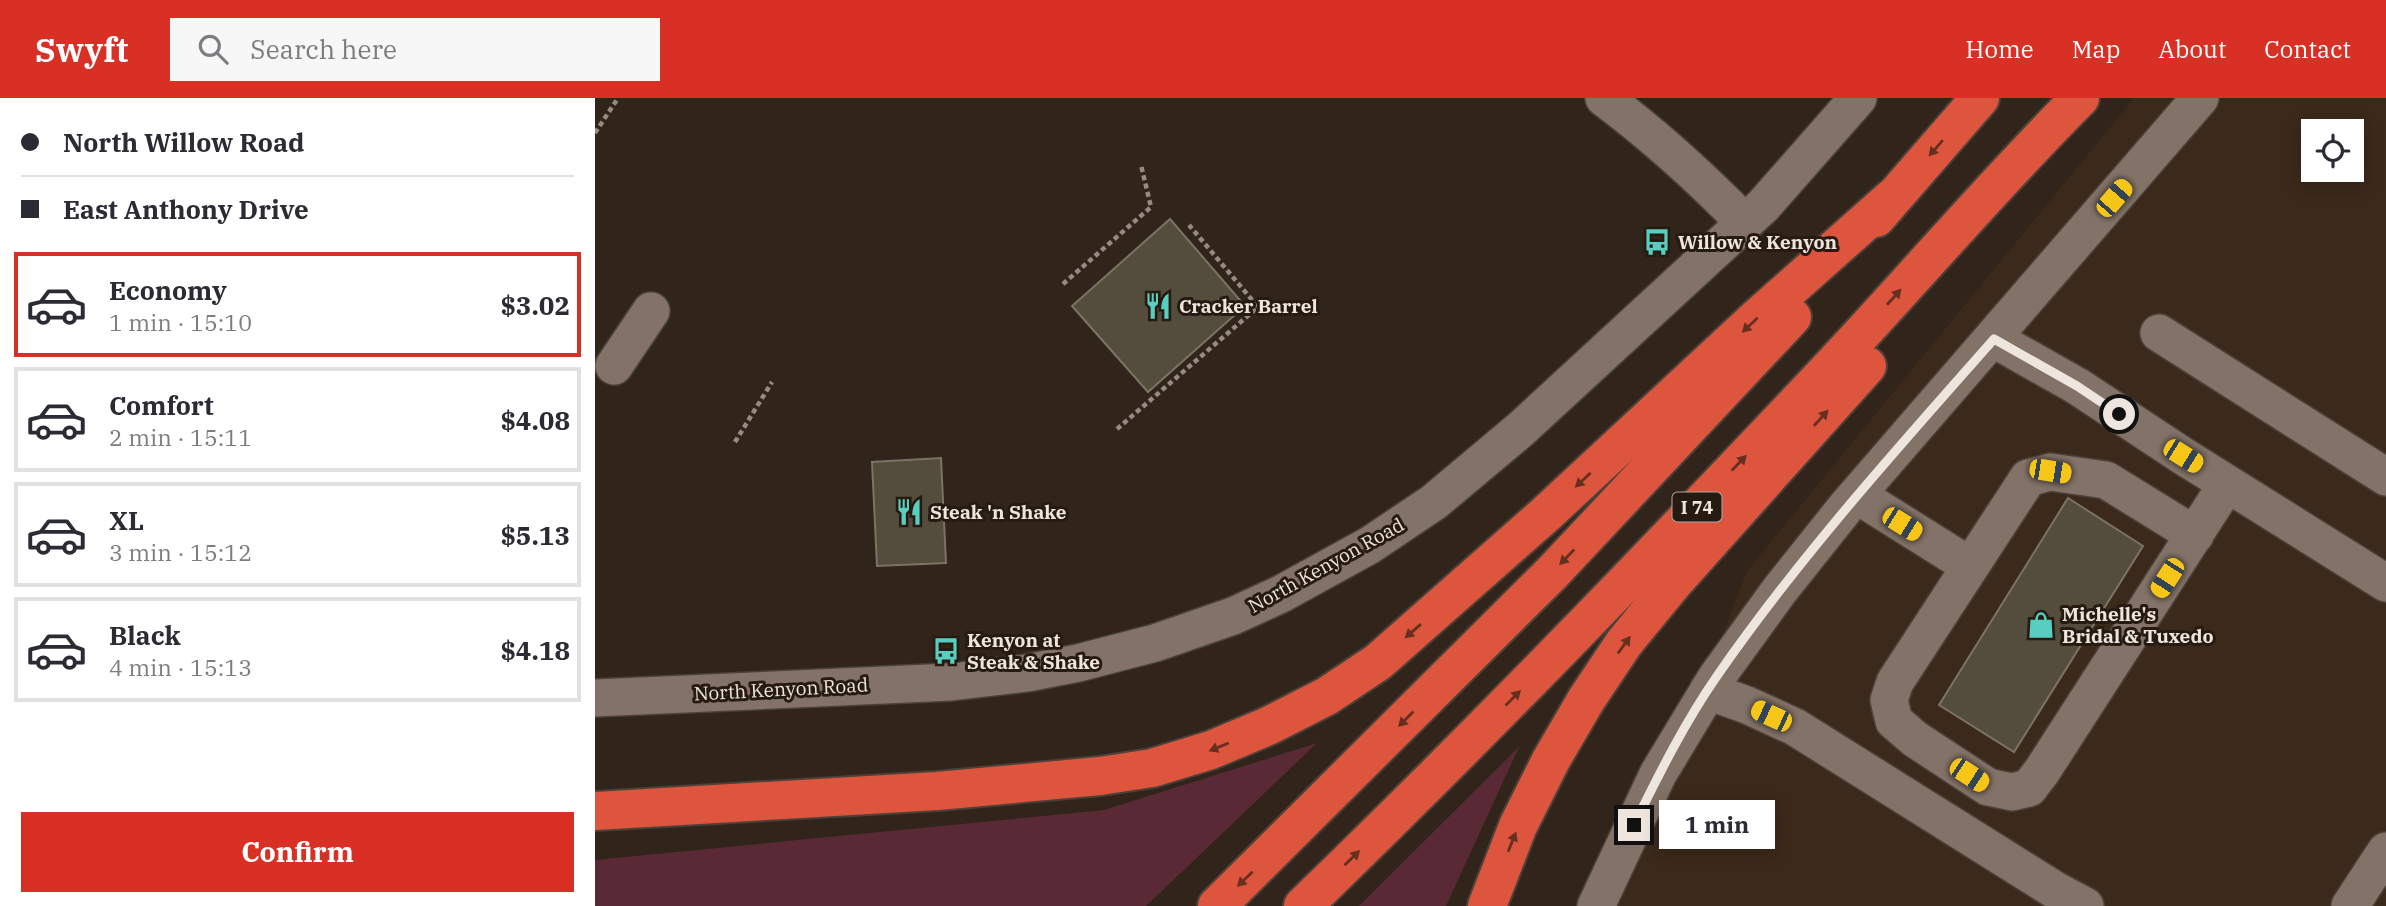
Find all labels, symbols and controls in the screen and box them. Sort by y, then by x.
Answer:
search box [170,18,660,81]
text: Swyft [35,28,128,71]
icon: search [194,30,232,68]
text: Search here [250,32,397,66]
text: Home [1966,33,2034,65]
text: Map [2072,33,2120,65]
text: About [2158,33,2226,65]
text: Contact [2264,33,2351,65]
map controls [2301,119,2364,182]
button: locate [2301,119,2364,182]
text: North Willow Road [63,125,304,159]
one-way arrow [1928,139,1944,157]
car [2093,175,2136,221]
text: East Anthony Drive [63,192,309,226]
bus stop icon: Willow & Kenyon [1642,227,1672,257]
place label: Willow & Kenyon [1678,230,1838,254]
icon: car [25,273,88,336]
text: Economy [109,273,227,307]
text: $3.02 [500,288,570,322]
one-way arrow [1886,289,1902,306]
restaurant icon: Cracker Barrel [1143,291,1173,321]
place label: Cracker Barrel [1179,294,1318,318]
text: 1 min · 15:10 [109,307,252,337]
one-way arrow [1742,317,1759,333]
icon: car [25,388,88,451]
text: Comfort [109,388,214,422]
route start [2103,398,2135,430]
text: $4.08 [500,403,570,437]
one-way arrow [1813,409,1828,426]
text: 2 min · 15:11 [109,422,252,452]
car [2160,436,2207,476]
one-way arrow [1731,455,1748,472]
car [2028,457,2073,485]
one-way arrow [1575,471,1592,487]
road number: I 74 [1673,492,1721,522]
restaurant icon: Steak 'n Shake [894,497,924,527]
place label: Steak 'n Shake [930,500,1067,524]
icon: car [25,503,88,566]
text: XL [109,503,144,537]
car [1879,504,1926,544]
street label: North Kenyon Road [1244,512,1408,618]
text: $5.13 [500,518,570,552]
text: 3 min · 15:12 [109,537,252,567]
one-way arrow [1559,548,1575,565]
car [2147,555,2188,601]
place label: Michelle's Bridal & Tuxedo [2062,602,2214,648]
shop icon: Michelle's Bridal & Tuxedo [2026,610,2056,640]
icon: car [25,618,88,681]
text: Black [109,618,181,652]
one-way arrow [1404,623,1421,638]
place label: Kenyon at Steak & Shake [967,628,1100,674]
text: $4.18 [500,633,570,667]
bus stop icon: Kenyon at Steak & Shake [931,636,961,666]
one-way arrow [1616,636,1630,654]
text: 4 min · 15:13 [109,652,252,682]
street label: North Kenyon Road [693,672,869,706]
one-way arrow [1504,690,1521,706]
car [1748,698,1795,734]
one-way arrow [1398,710,1415,727]
one-way arrow [1208,741,1229,752]
car [1946,755,1993,795]
callout: 1 min [1659,800,1774,850]
route end [1618,809,1650,841]
text: 1 min [1685,809,1749,839]
button: Confirm [21,812,574,892]
one-way arrow [1506,832,1517,853]
one-way arrow [1344,850,1361,867]
one-way arrow [1237,870,1254,886]

